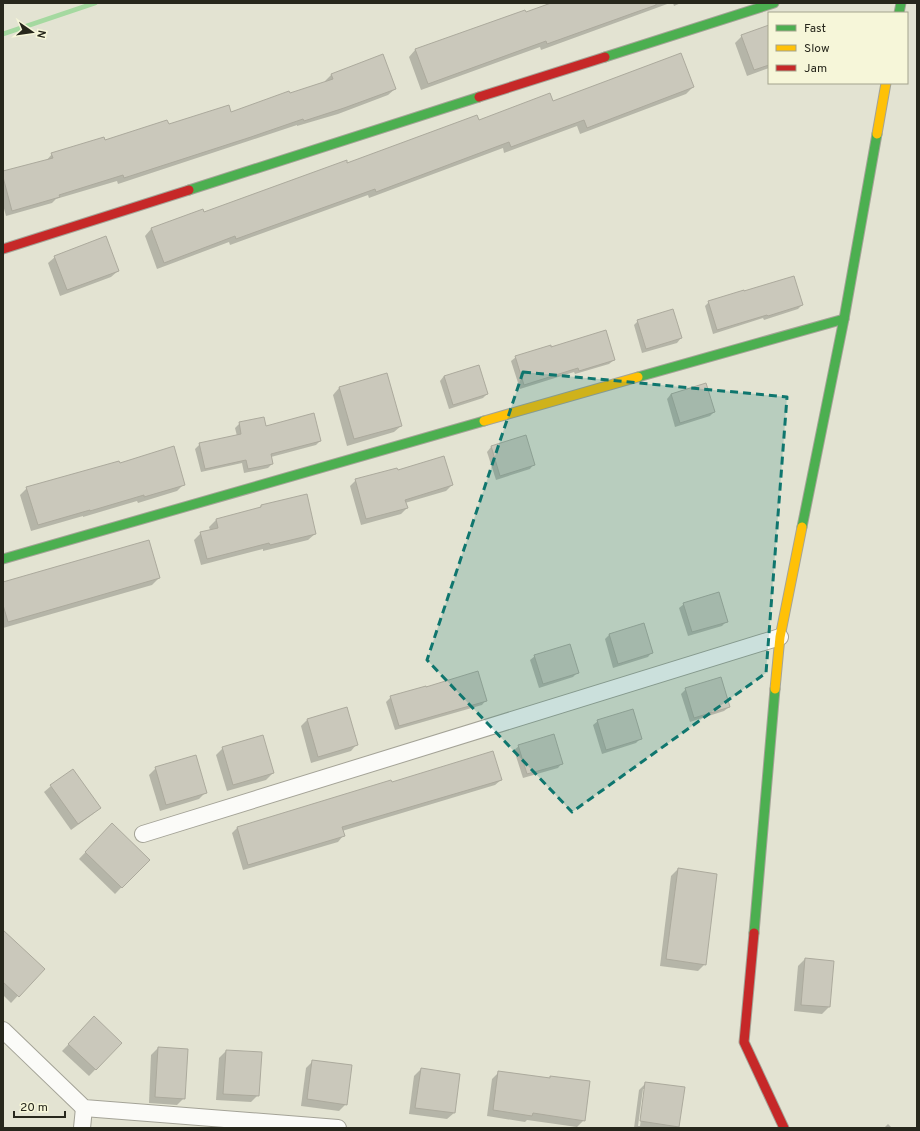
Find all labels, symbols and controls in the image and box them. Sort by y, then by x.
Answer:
north arrow [12,12,52,52]
legend [768,12,908,84]
text: Fast [804,21,826,37]
text: N [33,29,48,39]
text: Slow [804,41,830,57]
text: Jam [804,61,827,77]
scale bar [14,1093,65,1119]
text: 20 m [20,1100,48,1116]

